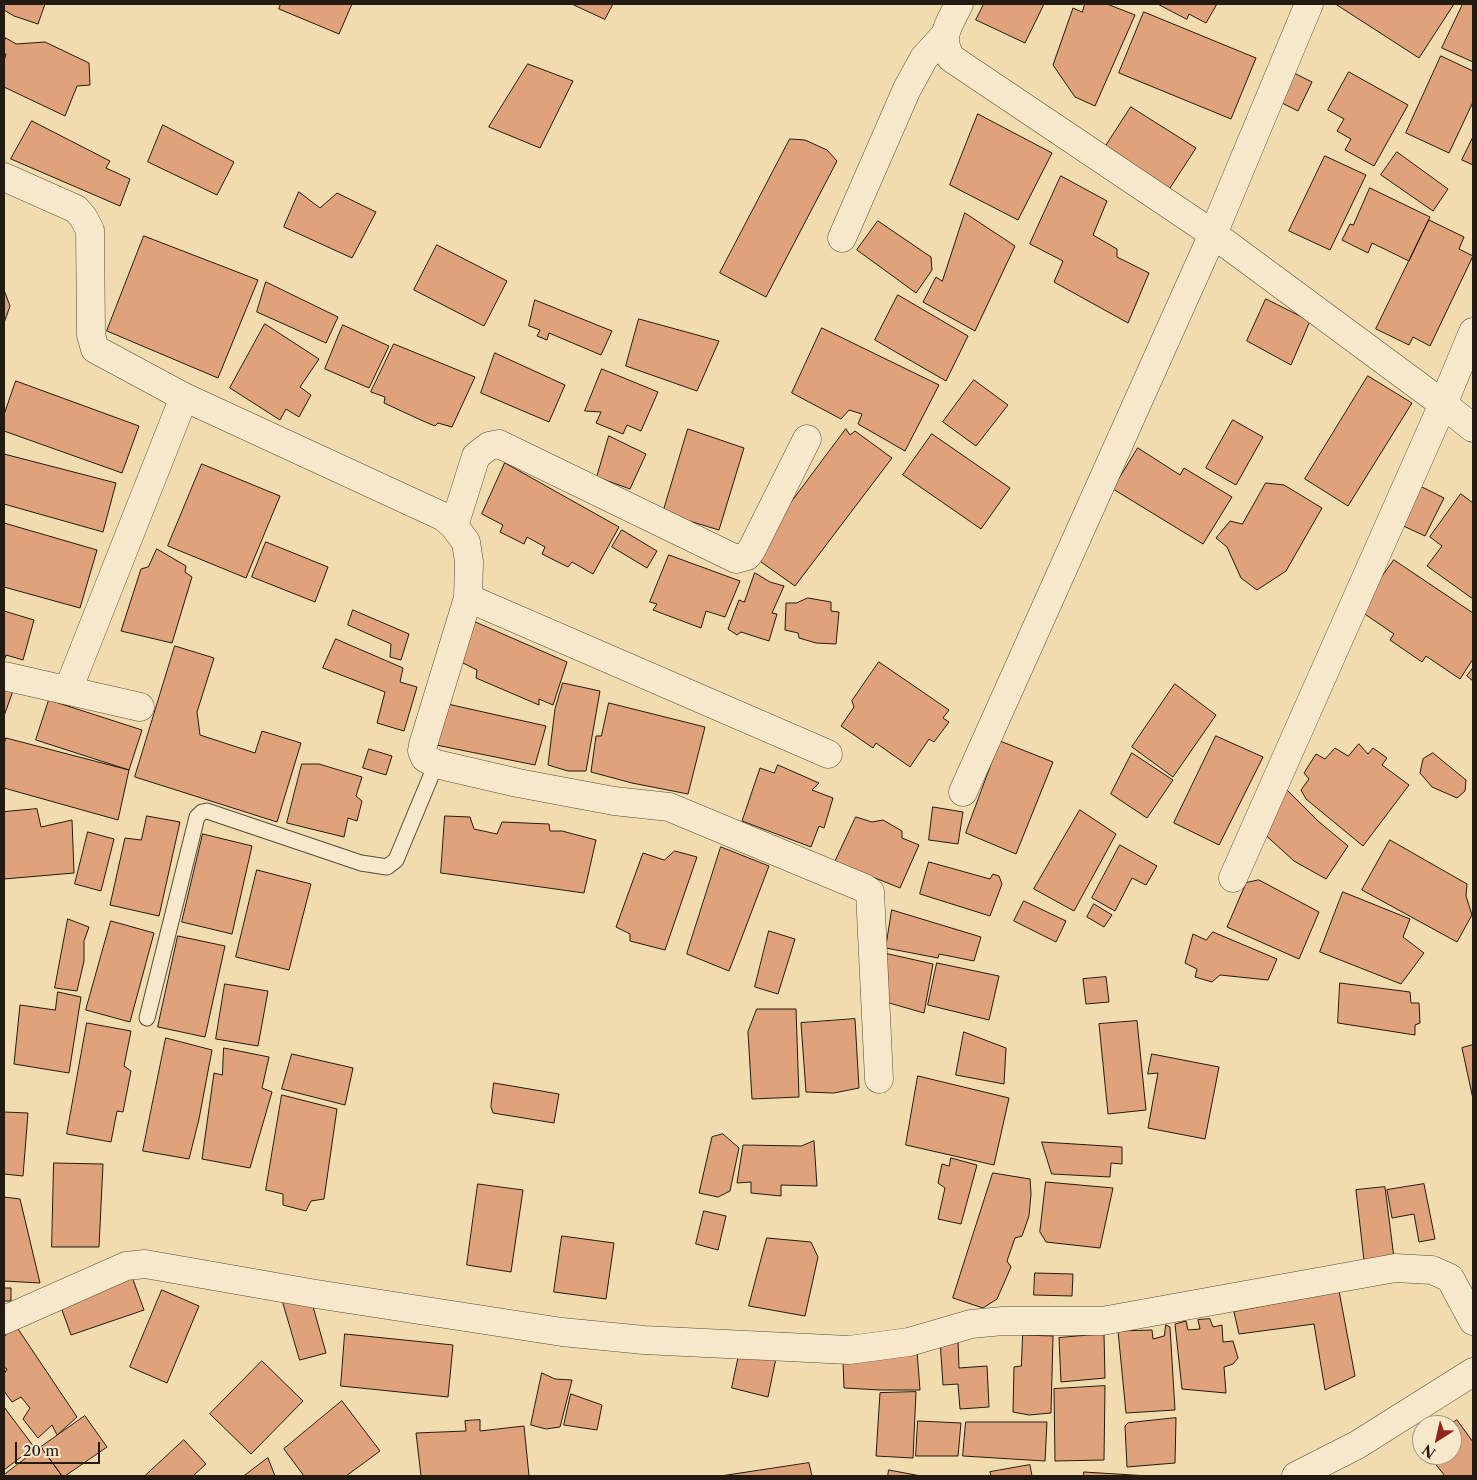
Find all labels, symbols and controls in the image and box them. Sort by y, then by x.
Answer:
north arrow [1412,1415,1462,1465]
scale bar [18,1432,102,1464]
text: 20 m [23,1441,59,1460]
text: N [1419,1441,1439,1462]

